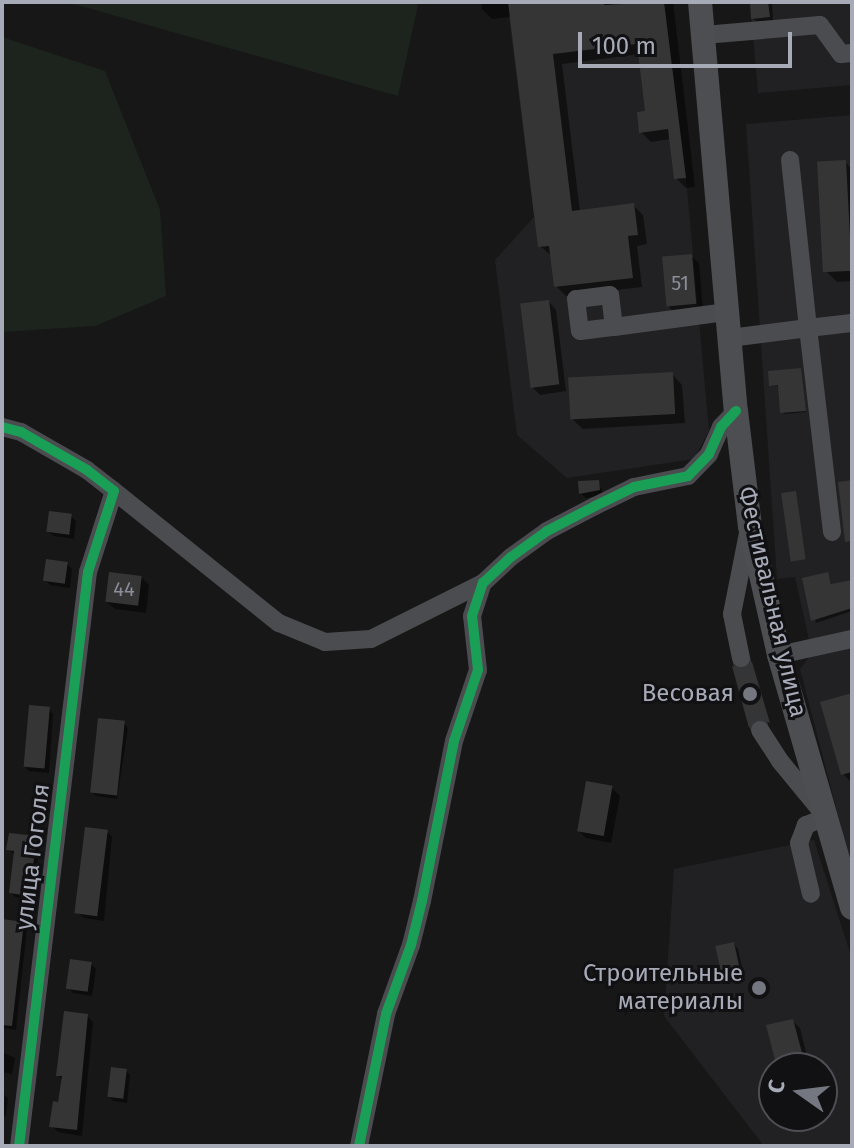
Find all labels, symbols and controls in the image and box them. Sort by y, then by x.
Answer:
scale bar [582,16,796,66]
text: 100 m [592,32,656,60]
house number: 51 [671,271,689,295]
street label: Фестивальная улица [731,484,813,720]
house number: 44 [113,577,135,601]
place label: Весовая [642,680,734,708]
marker: Весовая [741,685,759,703]
street label: улица Гоголя [10,782,56,932]
place label: Строительные материалы [583,960,743,1016]
marker: Строительные материалы [750,979,768,997]
north arrow [758,1052,838,1132]
text: С [762,1077,791,1096]

